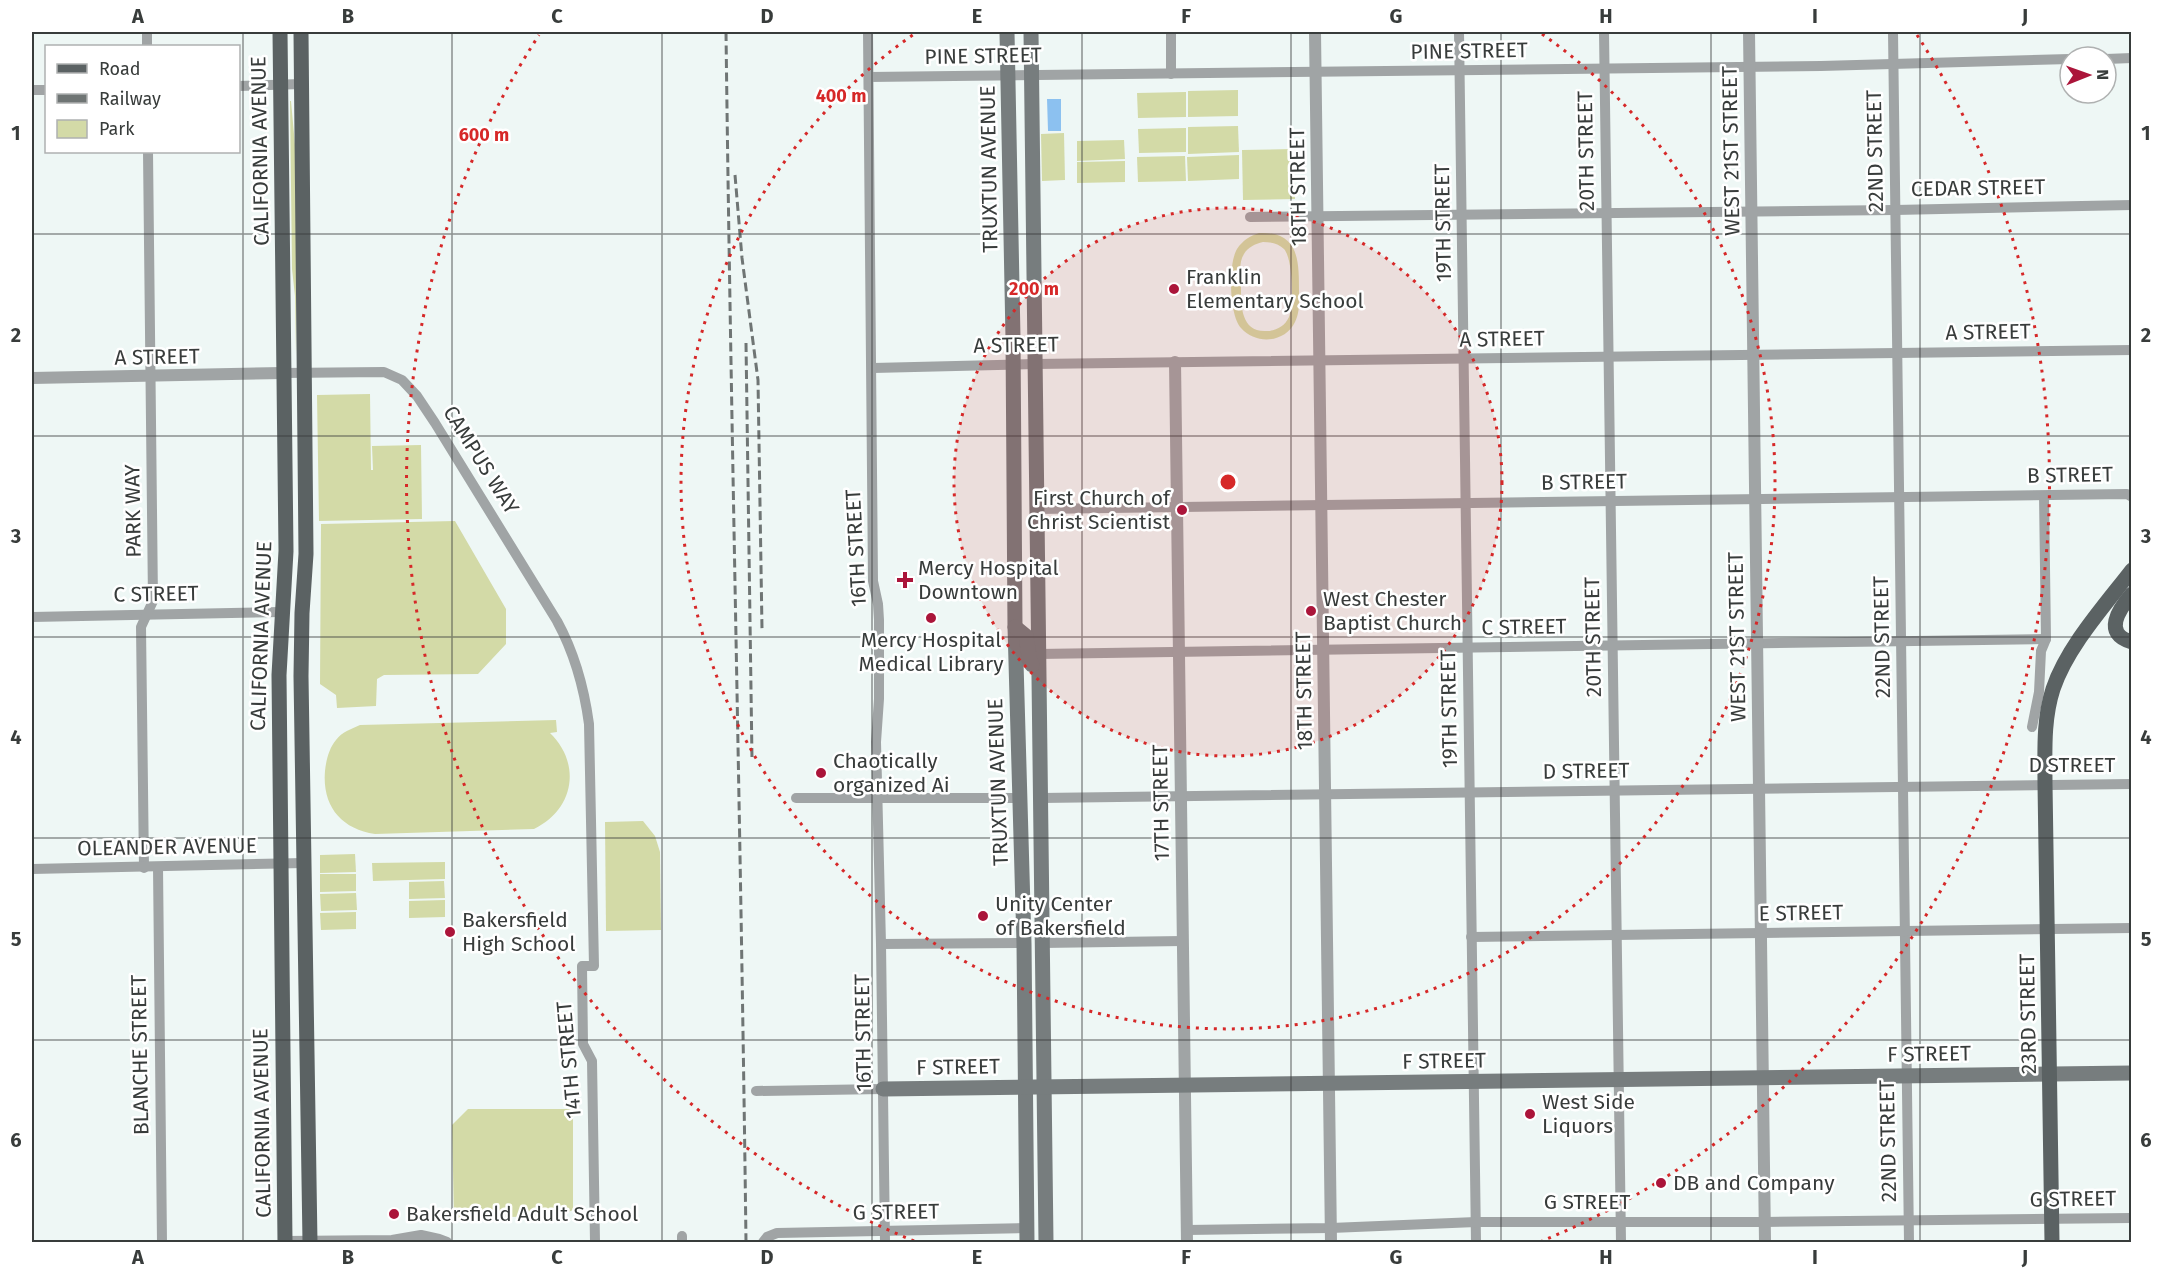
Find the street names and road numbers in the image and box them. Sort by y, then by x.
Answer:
street label: PINE STREET [1410,37,1528,65]
street label: PINE STREET [924,42,1042,70]
street label: CALIFORNIA AVENUE [245,56,275,246]
street label: WEST 21ST STREET [1717,66,1745,236]
street label: TRUXTUN AVENUE [975,85,1003,253]
street label: 22ND STREET [1861,90,1889,212]
street label: 20TH STREET [1572,91,1600,211]
street label: 18TH STREET [1284,127,1312,247]
street label: 19TH STREET [1429,164,1457,282]
street label: CEDAR STREET [1911,174,2046,202]
street label: A STREET [1945,318,2031,346]
street label: A STREET [1459,325,1545,353]
street label: A STREET [973,331,1059,359]
street label: A STREET [114,343,200,371]
street label: CAMPUS WAY [437,401,525,519]
street label: B STREET [2027,461,2113,489]
street label: PARK WAY [119,464,147,558]
street label: B STREET [1541,468,1627,496]
street label: 16TH STREET [840,488,872,608]
street label: CALIFORNIA AVENUE [245,541,277,731]
street label: WEST 21ST STREET [1723,552,1751,722]
street label: 22ND STREET [1868,576,1896,698]
street label: 20TH STREET [1579,577,1607,697]
street label: C STREET [113,580,199,608]
street label: C STREET [1481,613,1567,641]
street label: 18TH STREET [1290,631,1318,751]
street label: 19TH STREET [1435,650,1463,768]
street label: TRUXTUN AVENUE [982,698,1014,866]
street label: 17TH STREET [1147,744,1175,862]
street label: D STREET [2029,752,2116,778]
street label: D STREET [1542,757,1630,785]
street label: OLEANDER AVENUE [77,832,257,862]
street label: E STREET [1758,899,1844,927]
street label: 23RD STREET [2014,953,2042,1074]
street label: BLANCHE STREET [126,974,154,1135]
street label: 16TH STREET [849,974,877,1092]
street label: 14TH STREET [551,1000,587,1120]
street label: CALIFORNIA AVENUE [247,1028,277,1218]
street label: F STREET [1887,1040,1971,1068]
street label: F STREET [1402,1047,1486,1075]
street label: F STREET [916,1053,1000,1081]
street label: 22ND STREET [1874,1080,1902,1202]
street label: G STREET [2029,1185,2117,1213]
street label: G STREET [1544,1189,1630,1215]
street label: G STREET [852,1198,940,1226]

